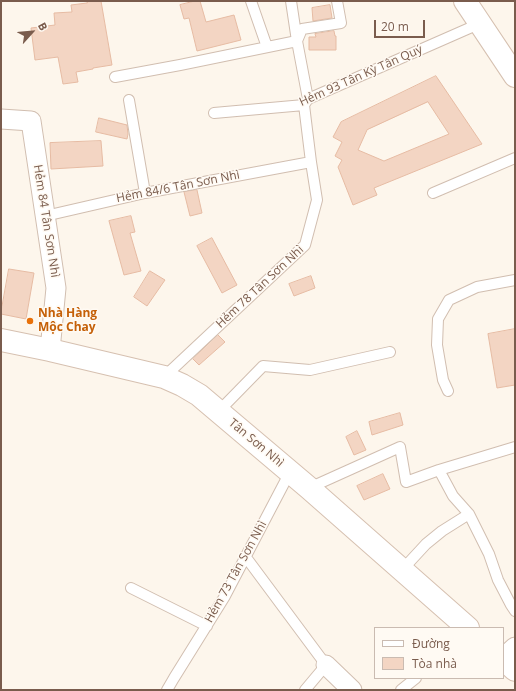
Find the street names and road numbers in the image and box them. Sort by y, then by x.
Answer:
street label: Hẻm 93 Tân Kỳ Tân Quý [297,42,425,110]
street label: Hẻm 84 Tân Sơn Nhì [30,163,62,279]
street label: Hẻm 84/6 Tân Sơn Nhì [115,168,241,206]
street label: Hẻm 78 Tân Sơn Nhì [213,243,307,331]
street label: Tân Sơn Nhì [225,416,287,470]
street label: Hẻm 73 Tân Sơn Nhì [202,519,270,625]

